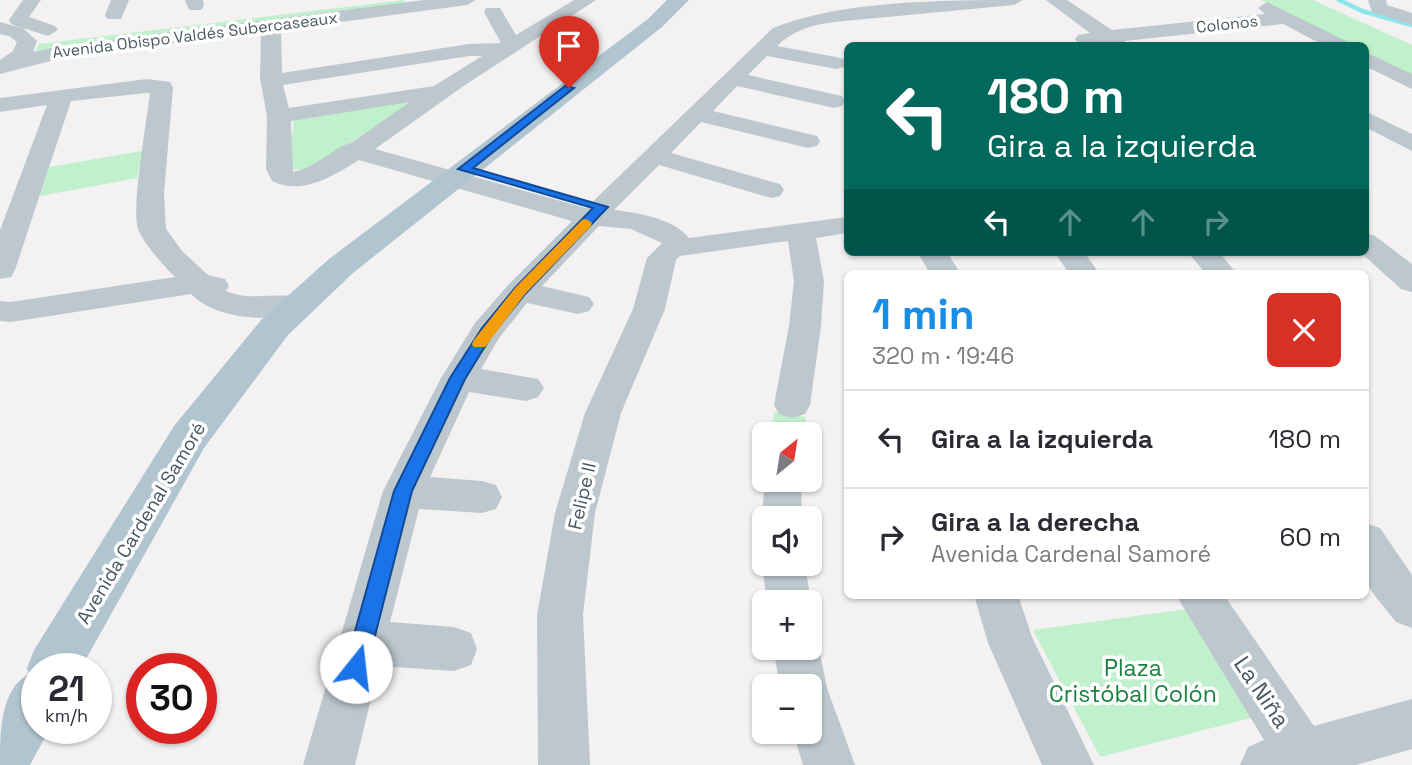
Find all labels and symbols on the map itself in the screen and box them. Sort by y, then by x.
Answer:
street label: Avenida Obispo Valdés Subercaseaux [51,7,339,63]
street label: Colonos [1195,10,1259,38]
pin [539,16,599,88]
street label: Avenida Cardenal Samoré [71,417,211,629]
north arrow [752,422,822,492]
street label: Felipe II [562,460,602,532]
position arrow [319,630,393,704]
street label: La Niña [1227,650,1297,734]
speed limit sign: 30 [126,653,217,744]
park label: Plaza Cristóbal Colón [1049,653,1217,709]

